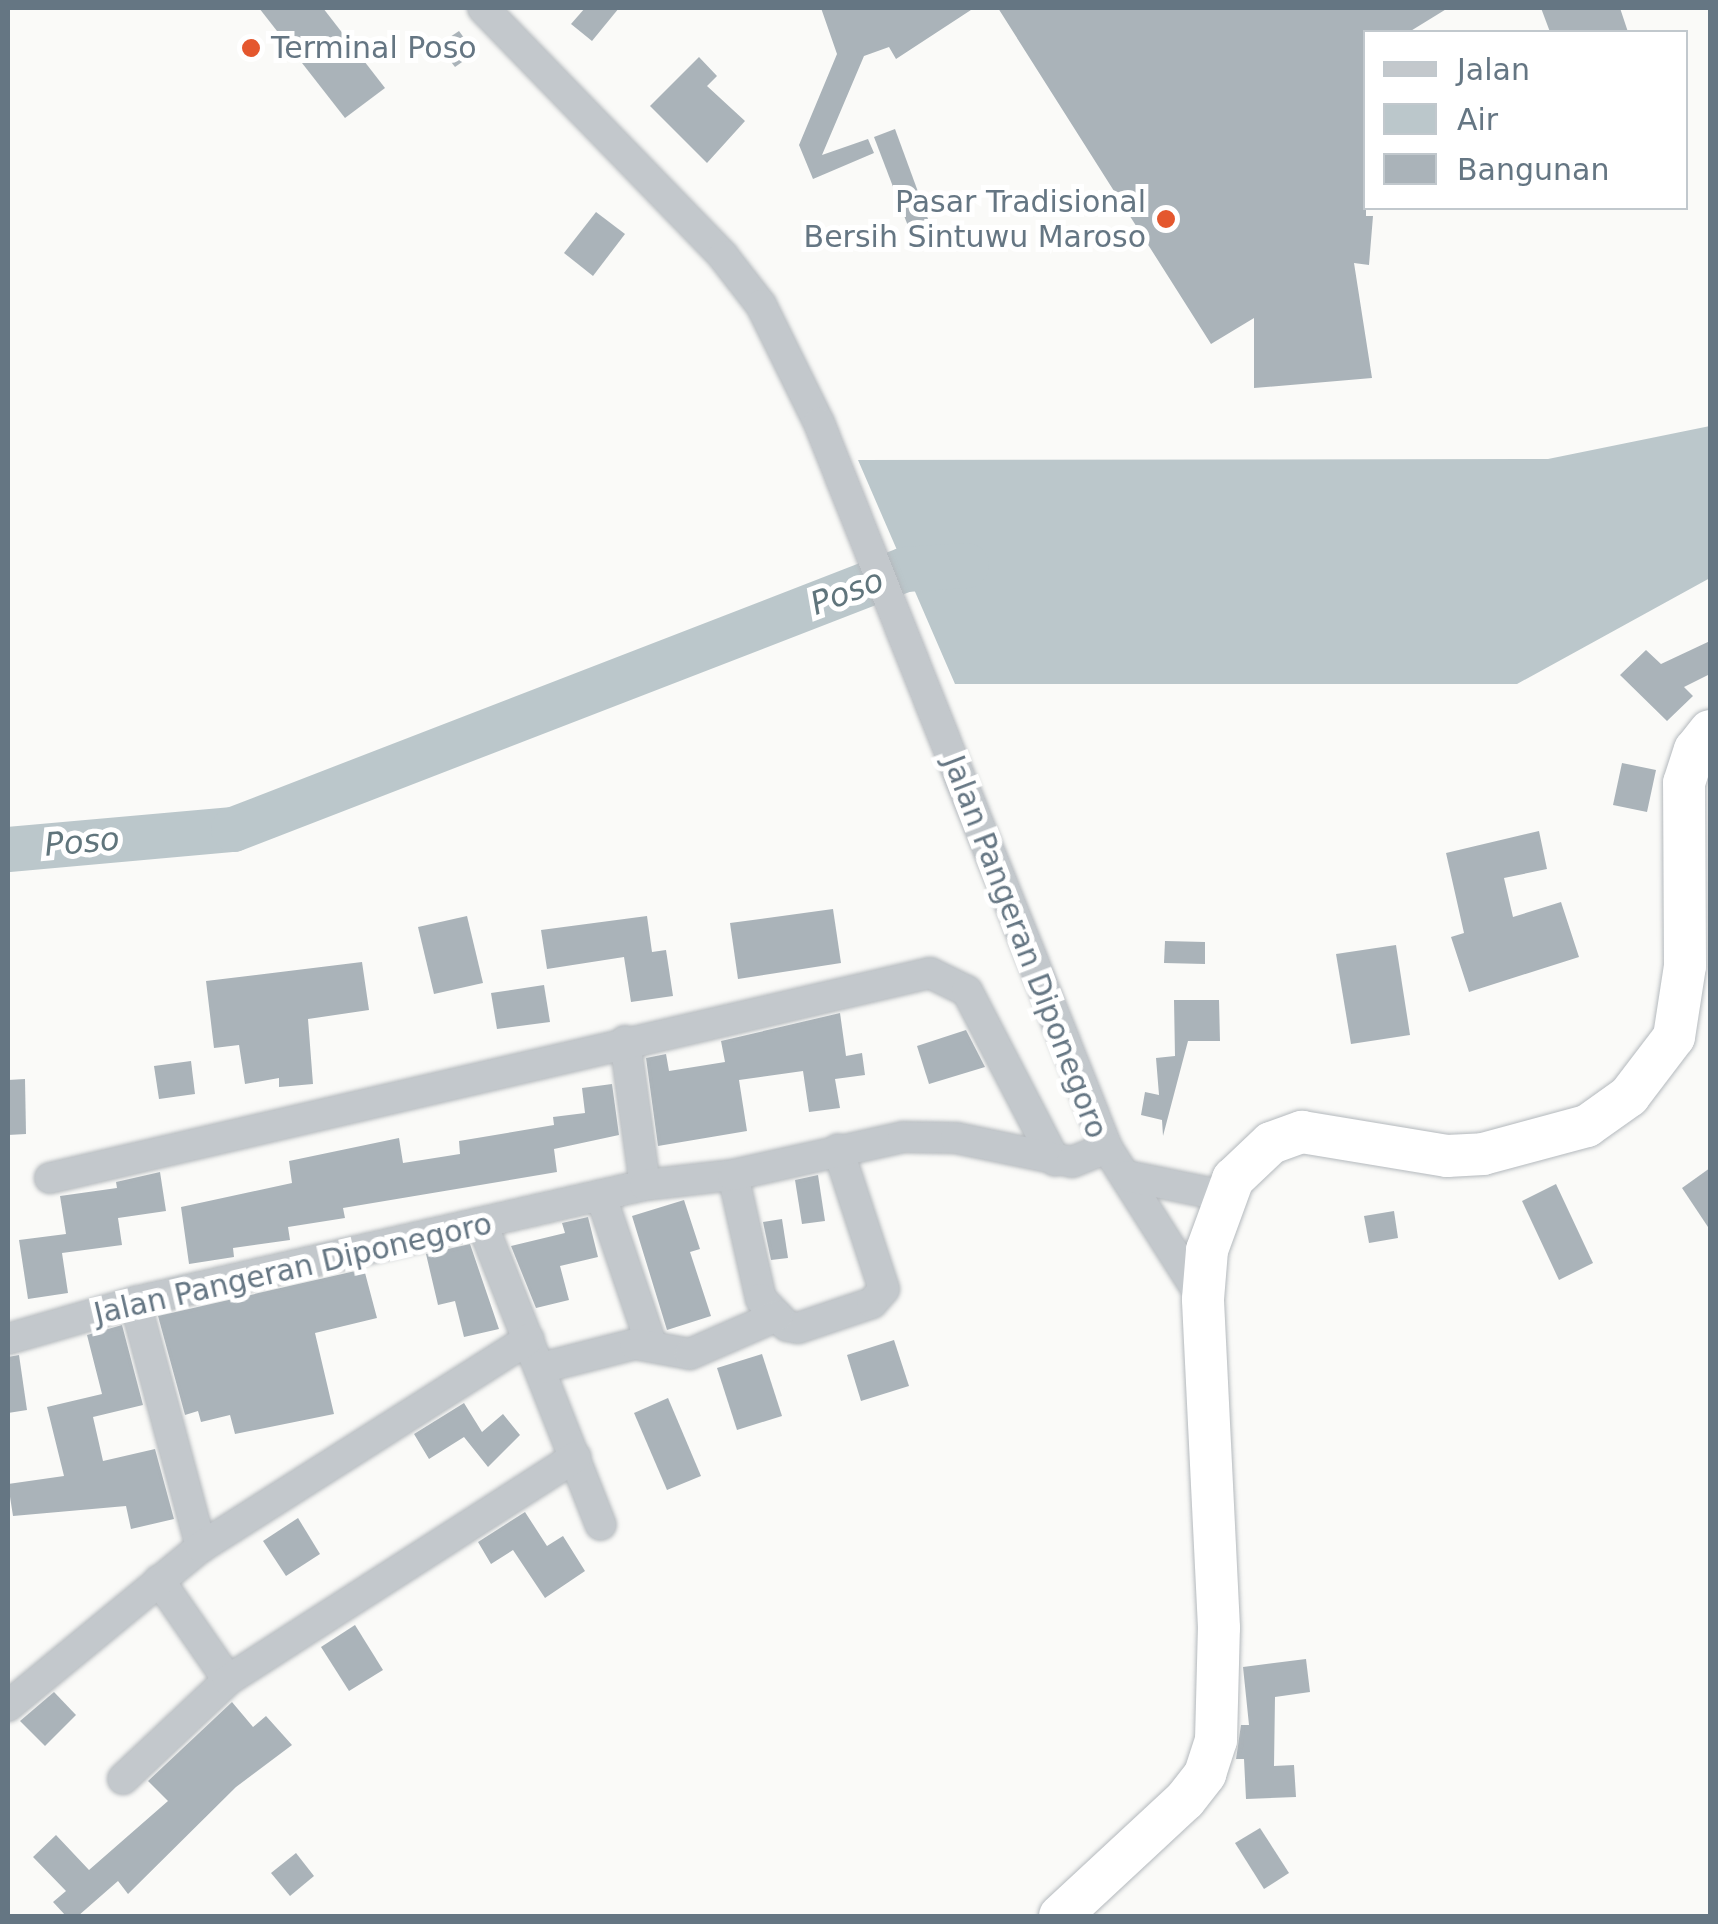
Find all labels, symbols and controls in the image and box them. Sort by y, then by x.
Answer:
place label: Terminal Poso [271,30,477,66]
legend [1363,30,1688,210]
marker: Terminal Poso [240,37,262,59]
text: Jalan [1457,52,1530,87]
text: Air [1457,102,1498,137]
text: Bangunan [1457,152,1609,187]
place label: Pasar Tradisional Bersih Sintuwu Maroso [804,184,1146,254]
marker: Pasar Tradisional Bersih Sintuwu Maroso [1155,208,1177,230]
water label: Poso [805,561,889,623]
street label: Jalan Pangeran Diponegoro [935,751,1115,1143]
water label: Poso [43,820,121,864]
street label: Jalan Pangeran Diponegoro [91,1206,495,1332]

